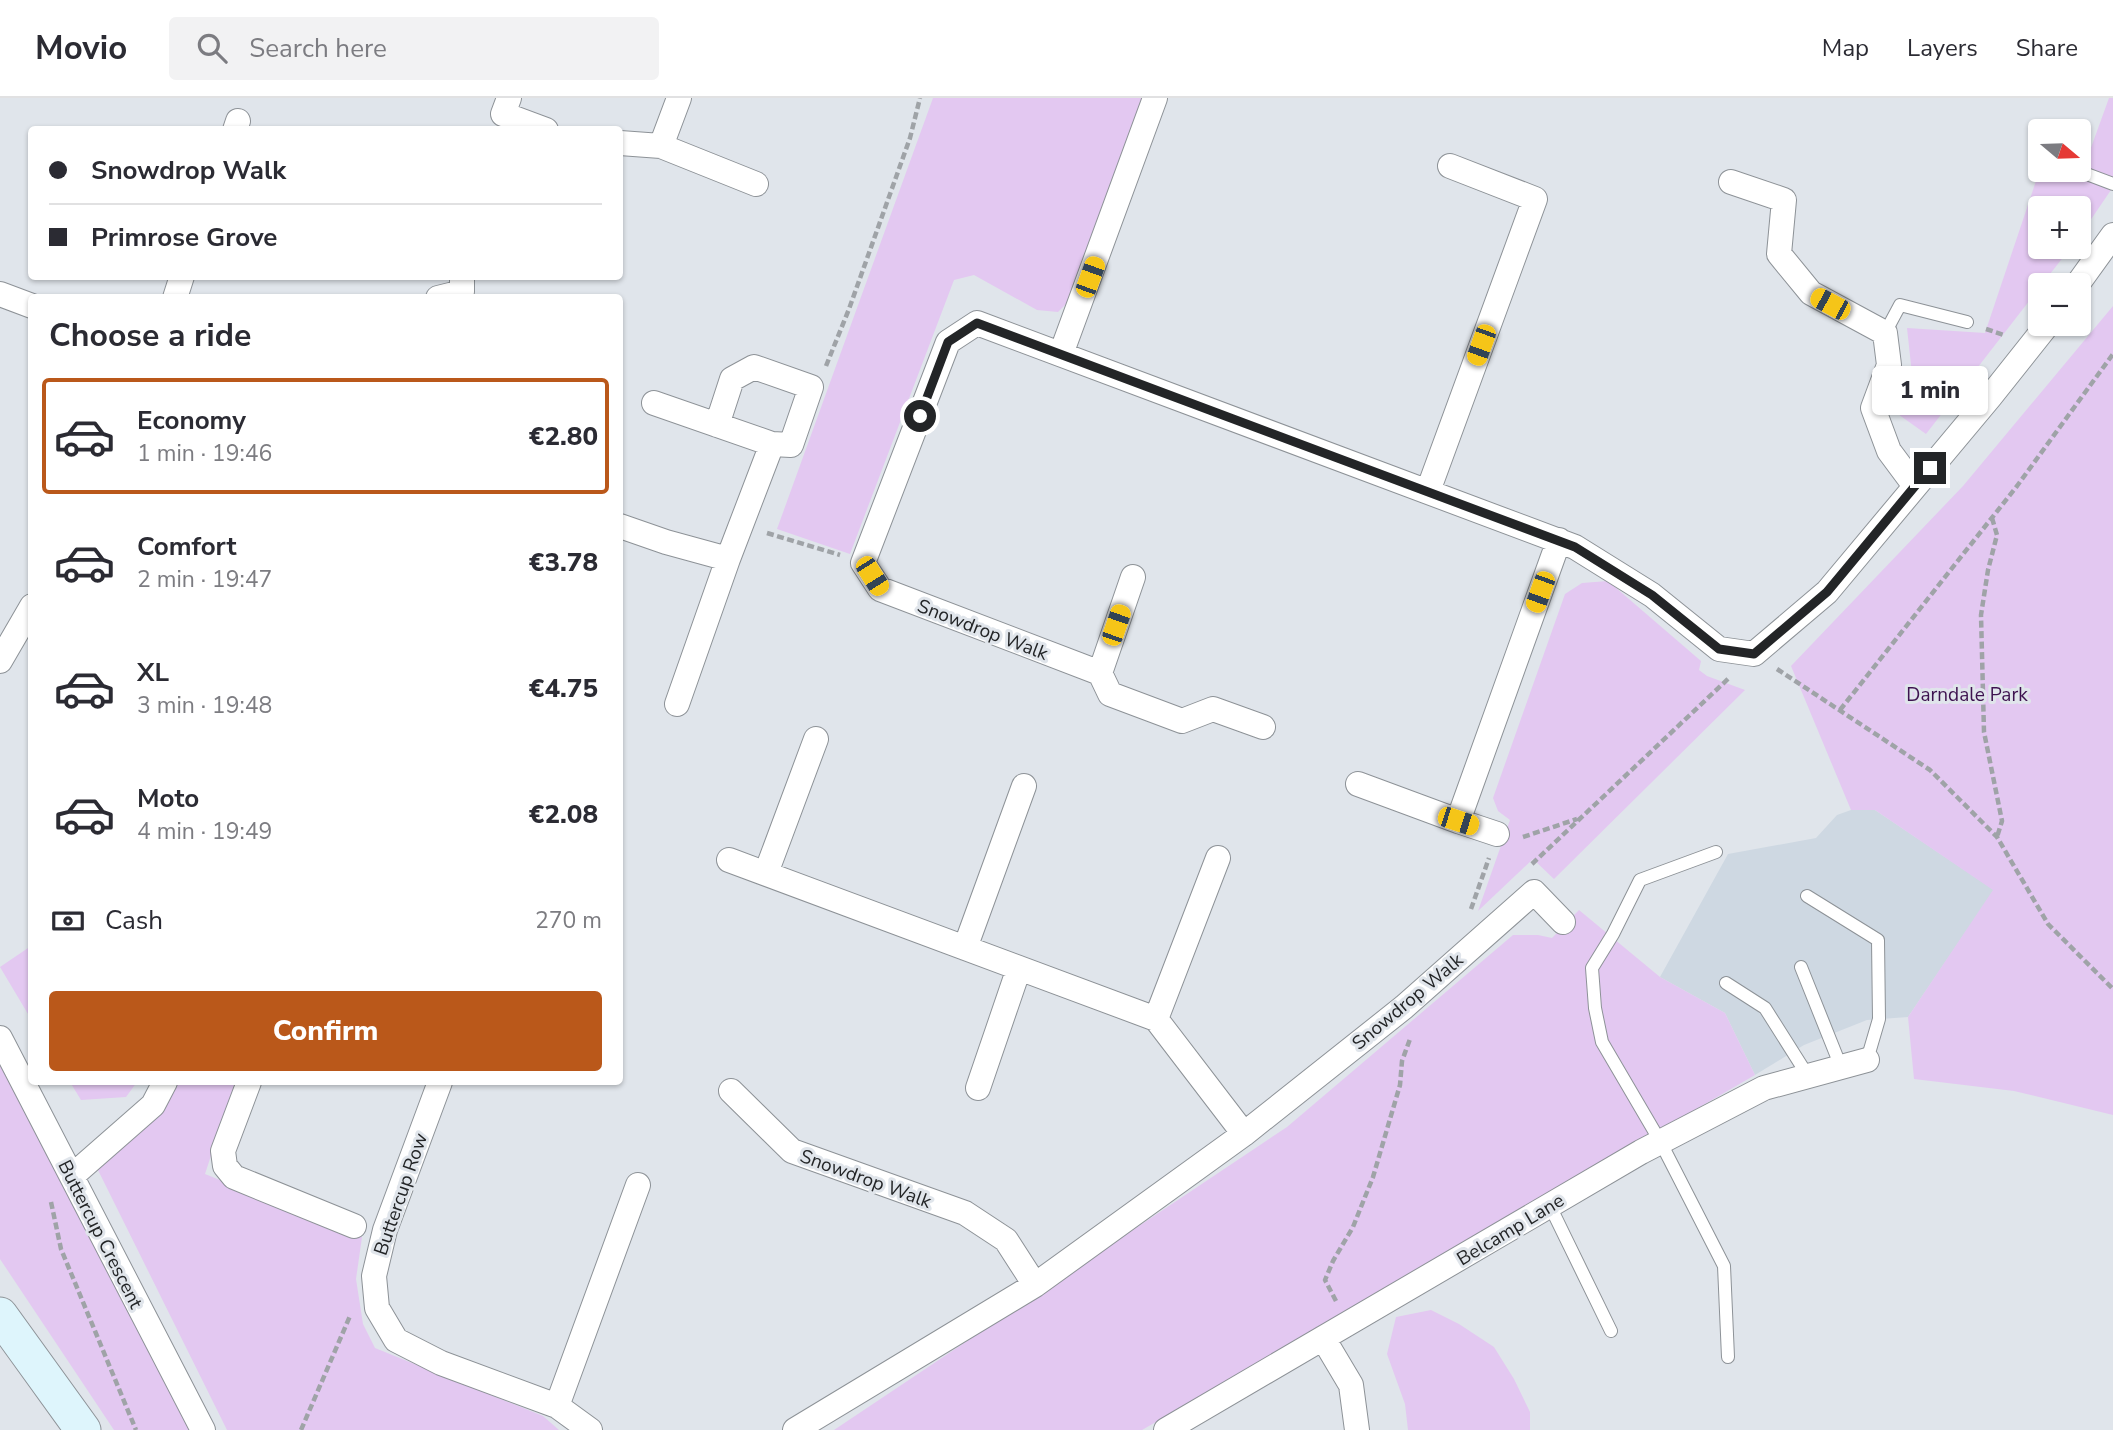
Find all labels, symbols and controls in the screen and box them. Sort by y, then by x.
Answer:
search box [169,17,659,80]
text: Movio [35,26,127,71]
icon: search [193,29,231,67]
text: Search here [249,31,387,66]
text: Map [1822,32,1869,64]
text: Layers [1907,32,1978,64]
text: Share [2016,32,2078,64]
north arrow [2028,119,2091,182]
map controls [2028,119,2091,336]
text: Snowdrop Walk [91,153,286,188]
button: + [2028,196,2091,259]
text: Primrose Grove [91,220,277,255]
car [1073,254,1108,300]
button: − [2028,273,2091,336]
car [1807,285,1854,323]
text: Choose a ride [49,314,251,357]
car [1464,322,1499,368]
callout: 1 min [1872,366,1988,416]
text: 1 min [1900,375,1960,406]
route start [904,400,936,432]
text: Economy [137,403,246,438]
icon: car [53,405,116,468]
text: €2.80 [529,419,598,454]
text: 1 min · 19:46 [137,438,272,469]
route end [1914,452,1946,484]
text: Comfort [137,529,237,564]
icon: car [53,531,116,594]
text: €3.78 [529,545,598,580]
car [852,553,893,599]
text: 2 min · 19:47 [137,564,272,595]
car [1523,569,1558,615]
street label: Snowdrop Walk [914,593,1052,667]
car [1100,602,1133,648]
text: XL [137,655,169,690]
icon: car [53,657,116,720]
text: €4.75 [529,671,598,706]
park label: Darndale Park [1906,682,2028,708]
text: 3 min · 19:48 [137,690,272,721]
text: Moto [137,781,199,816]
icon: car [53,783,116,846]
text: €2.08 [529,797,598,832]
car [1435,805,1482,837]
text: 4 min · 19:49 [137,816,272,847]
icon: cash [49,902,87,940]
text: Cash [105,903,163,938]
text: 270 m [535,905,602,936]
street label: Snowdrop Walk [1346,947,1469,1056]
button: Confirm [49,991,602,1071]
street label: Buttercup Row [368,1130,434,1259]
street label: Snowdrop Walk [796,1143,935,1215]
street label: Buttercup Crescent [51,1156,149,1314]
street label: Belcamp Lane [1452,1188,1569,1272]

